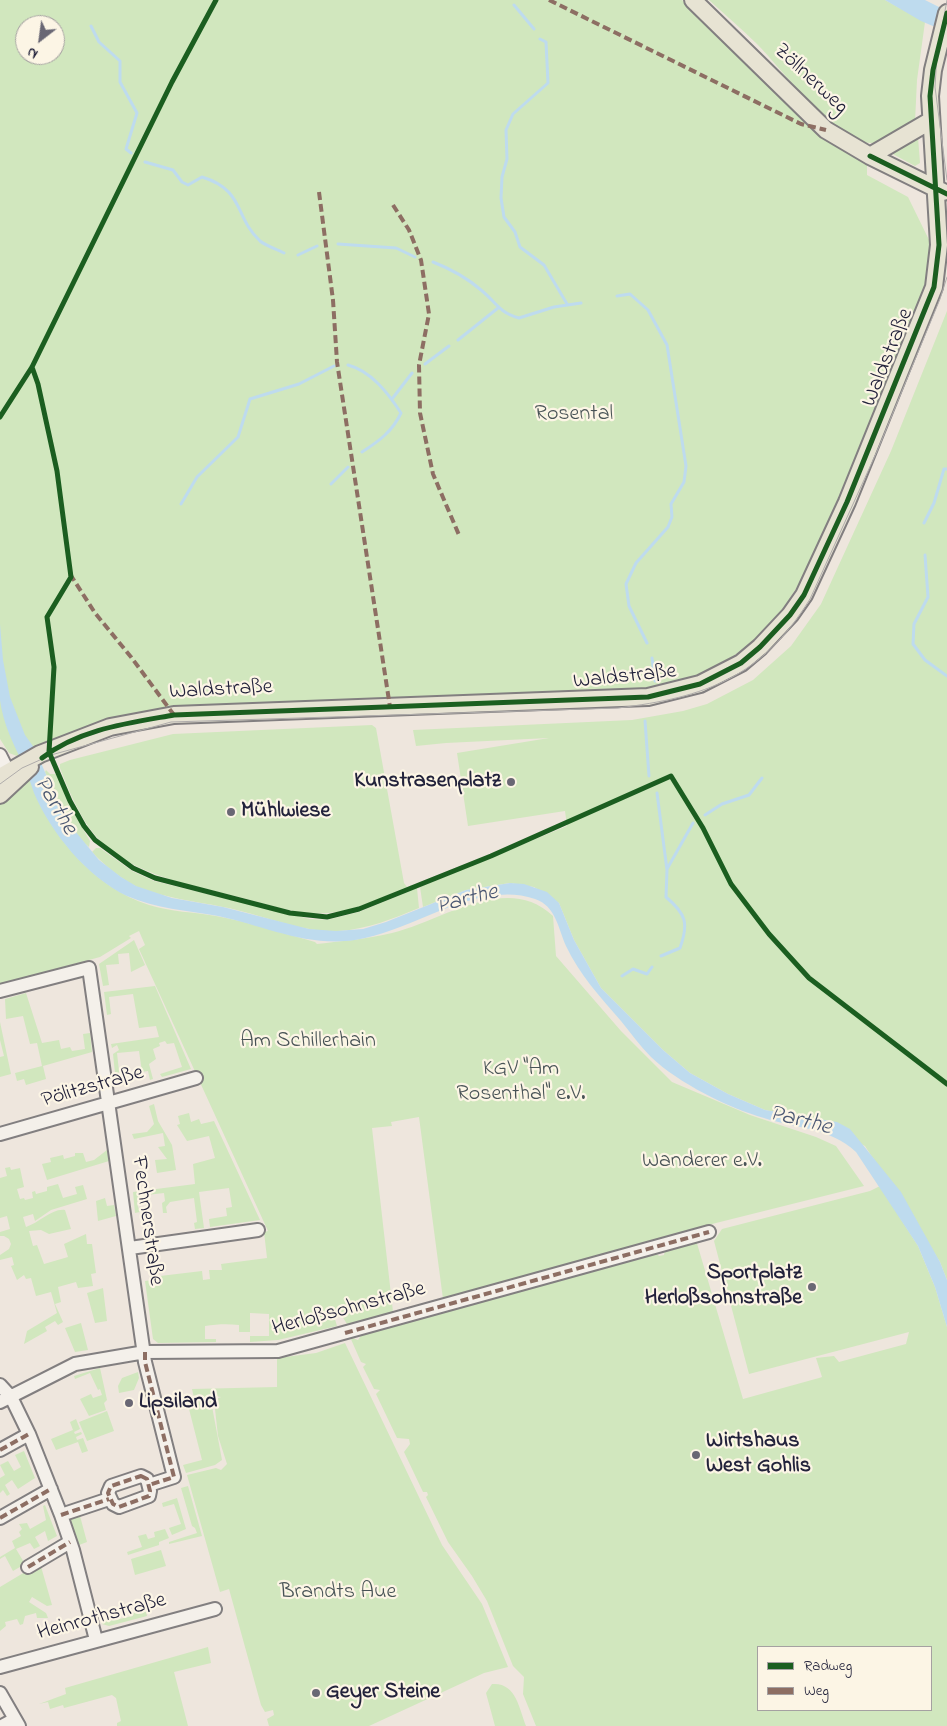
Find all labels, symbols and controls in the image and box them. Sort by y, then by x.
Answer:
north arrow [15,15,65,65]
street label: Zöllnerweg [767,39,853,121]
text: N [23,41,42,64]
street label: Waldstraße [857,305,921,411]
park label: Rosental [535,402,613,428]
street label: Waldstraße [572,659,678,697]
street label: Waldstraße [169,675,273,707]
place label: Kunstrasenplatz [354,769,501,795]
water label: Parthe [26,771,82,841]
marker: Kunstrasenplatz [505,776,517,788]
place label: Mühlwiese [241,799,330,825]
marker: Mühlwiese [225,806,237,818]
water label: Parthe [433,879,501,923]
park label: Am Schillerhain [240,1029,376,1055]
park label: KGV "Am Rosenthal" e.V. [457,1057,585,1108]
street label: Pölitzstraße [39,1061,147,1115]
water label: Parthe [766,1100,834,1144]
park label: Wanderer e.V. [642,1149,762,1175]
street label: Fechnerstraße [124,1155,168,1287]
place label: Sportplatz Herloßsohnstraße [645,1261,802,1312]
street label: Herloßsohnstraße [270,1277,428,1343]
marker: Sportplatz Herloßsohnstraße [806,1281,818,1293]
place label: Lipsiland [139,1390,217,1416]
marker: Lipsiland [123,1397,135,1409]
place label: Wirtshaus West Gohlis [706,1429,811,1480]
marker: Wirtshaus West Gohlis [690,1449,702,1461]
park label: Brandts Aue [280,1580,396,1606]
street label: Heinrothstraße [35,1588,169,1648]
legend [757,1646,932,1711]
text: Radweg [804,1655,852,1677]
place label: Geyer Steine [326,1680,440,1706]
text: Weg [804,1680,829,1702]
marker: Geyer Steine [310,1687,322,1699]

